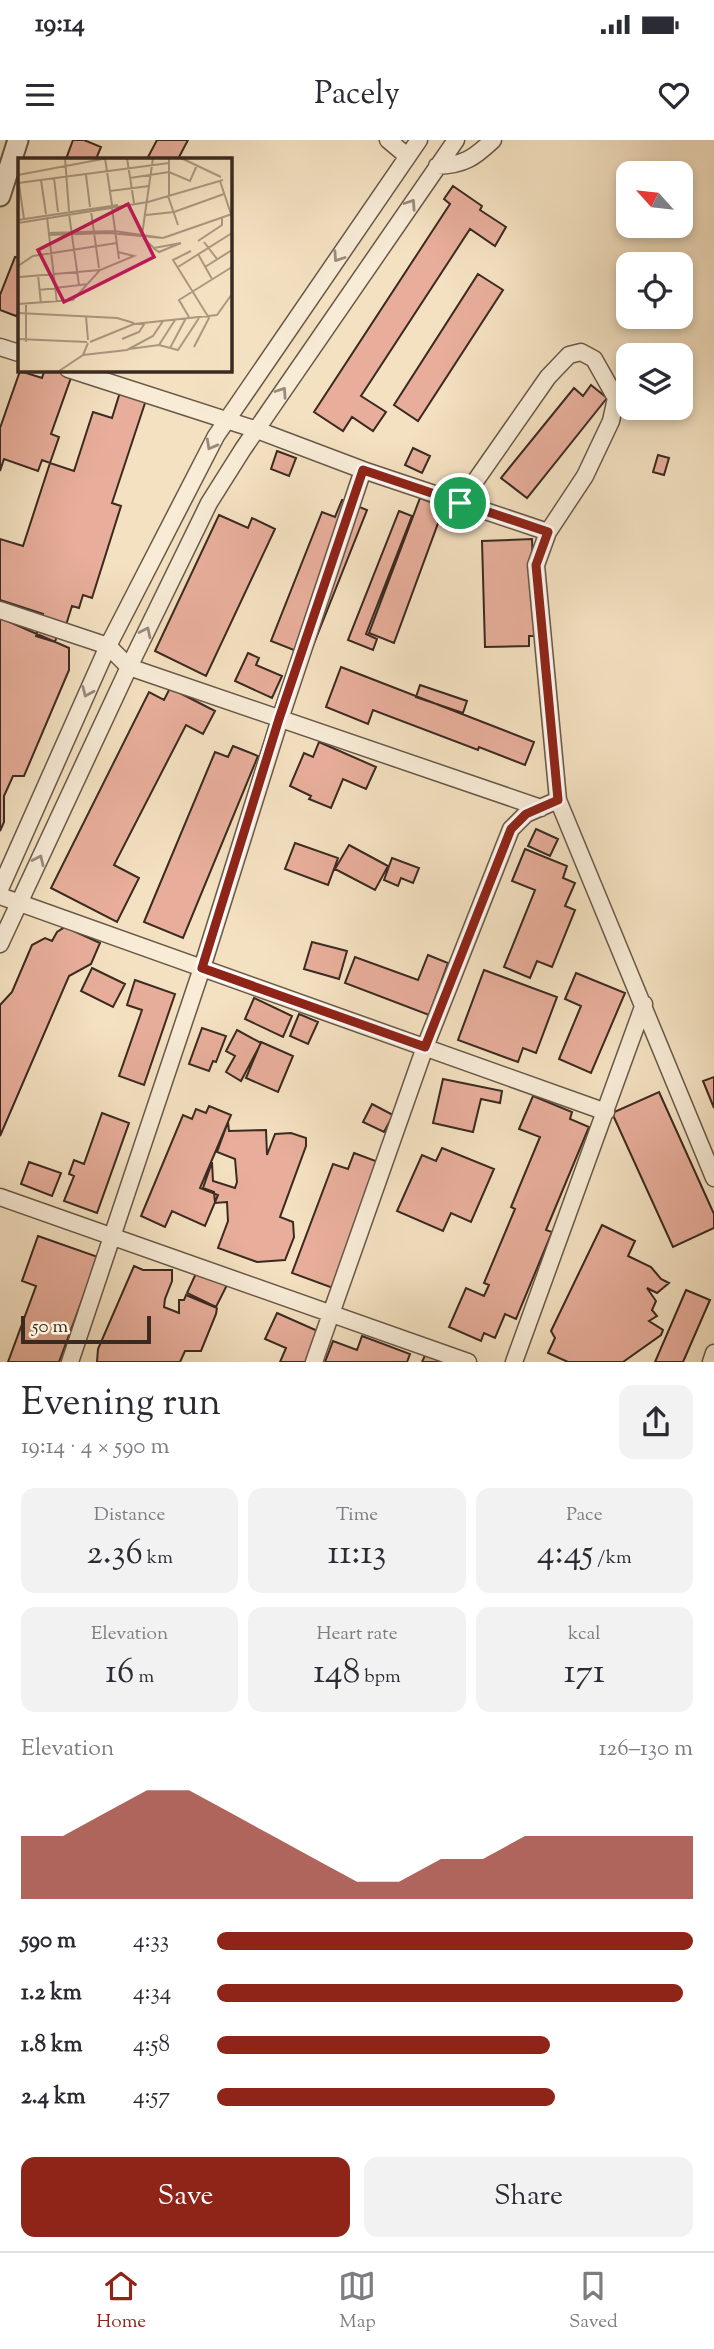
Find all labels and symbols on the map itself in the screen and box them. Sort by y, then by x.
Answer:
inset map [18,158,231,371]
north arrow [616,161,693,238]
one-way arrow [403,199,416,212]
one-way arrow [334,249,347,262]
one-way arrow [274,387,286,400]
one-way arrow [206,438,219,451]
pin [430,473,490,533]
one-way arrow [138,627,152,639]
one-way arrow [81,685,95,698]
one-way arrow [30,855,44,867]
scale bar [21,1313,150,1345]

